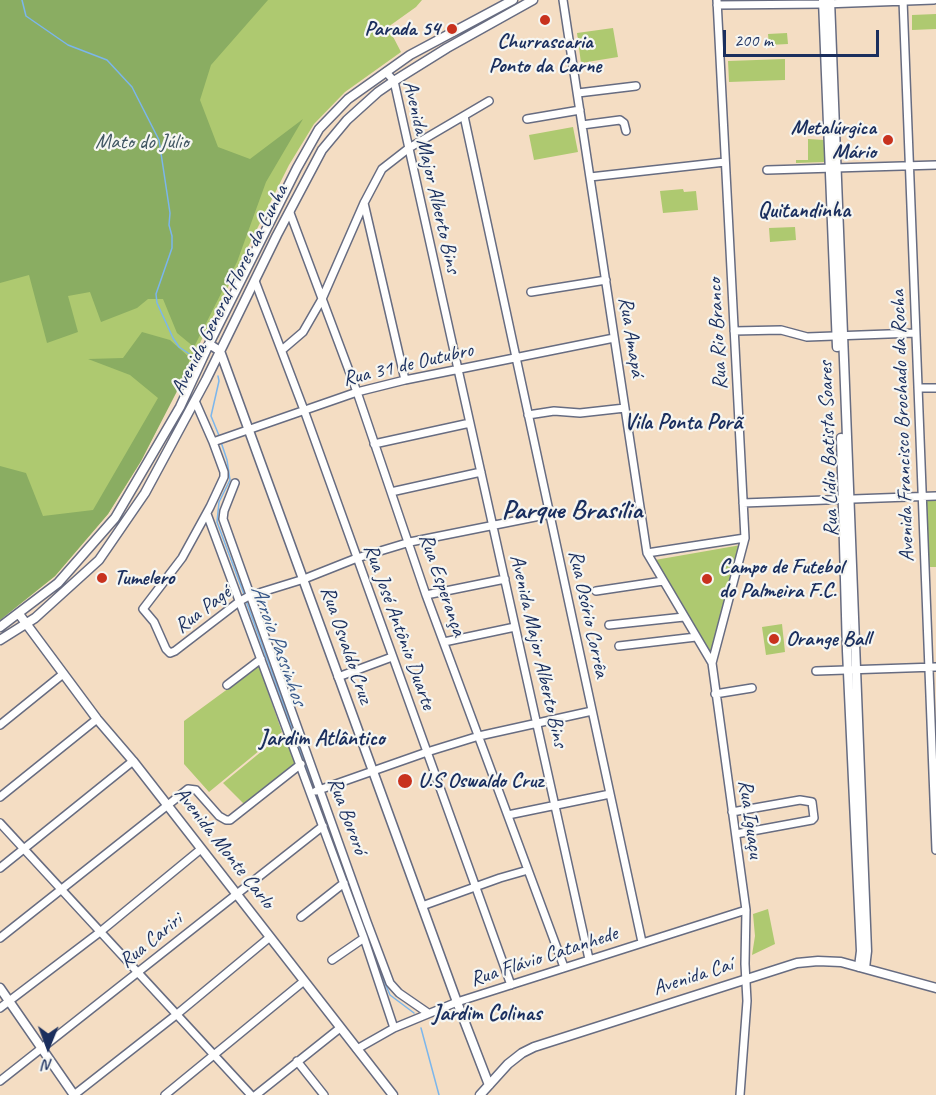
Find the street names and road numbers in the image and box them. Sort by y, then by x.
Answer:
street label: Avenida Major Alberto Bins [397,78,465,276]
street label: Avenida General Flores da Cunha [166,181,294,399]
street label: Rua Rio Branco [702,277,734,391]
street label: Avenida Francisco Brochado da Rocha [886,290,920,562]
street label: Rua Amapá [612,295,650,379]
street label: Rua 31 de Outubro [340,338,476,392]
street label: Rua Lídio Batista Soares [813,361,845,537]
street label: Rua Esperança [413,530,471,640]
street label: Rua José Antônio Duarte [357,541,441,713]
street label: Rua Osório Corrêa [562,548,614,680]
street label: Avenida Major Alberto Bins [504,552,572,750]
street label: Rua Pagé [170,581,236,639]
street label: Rua Osvaldo Cruz [314,583,378,707]
street label: Rua Bororó [321,774,373,858]
street label: Rua Iguaçu [732,778,768,860]
street label: Avenida Monte Carlo [169,782,279,914]
street label: Rua Cariri [114,908,188,974]
street label: Rua Flávio Catanhede [467,921,621,993]
street label: Avenida Caí [650,952,736,1002]

